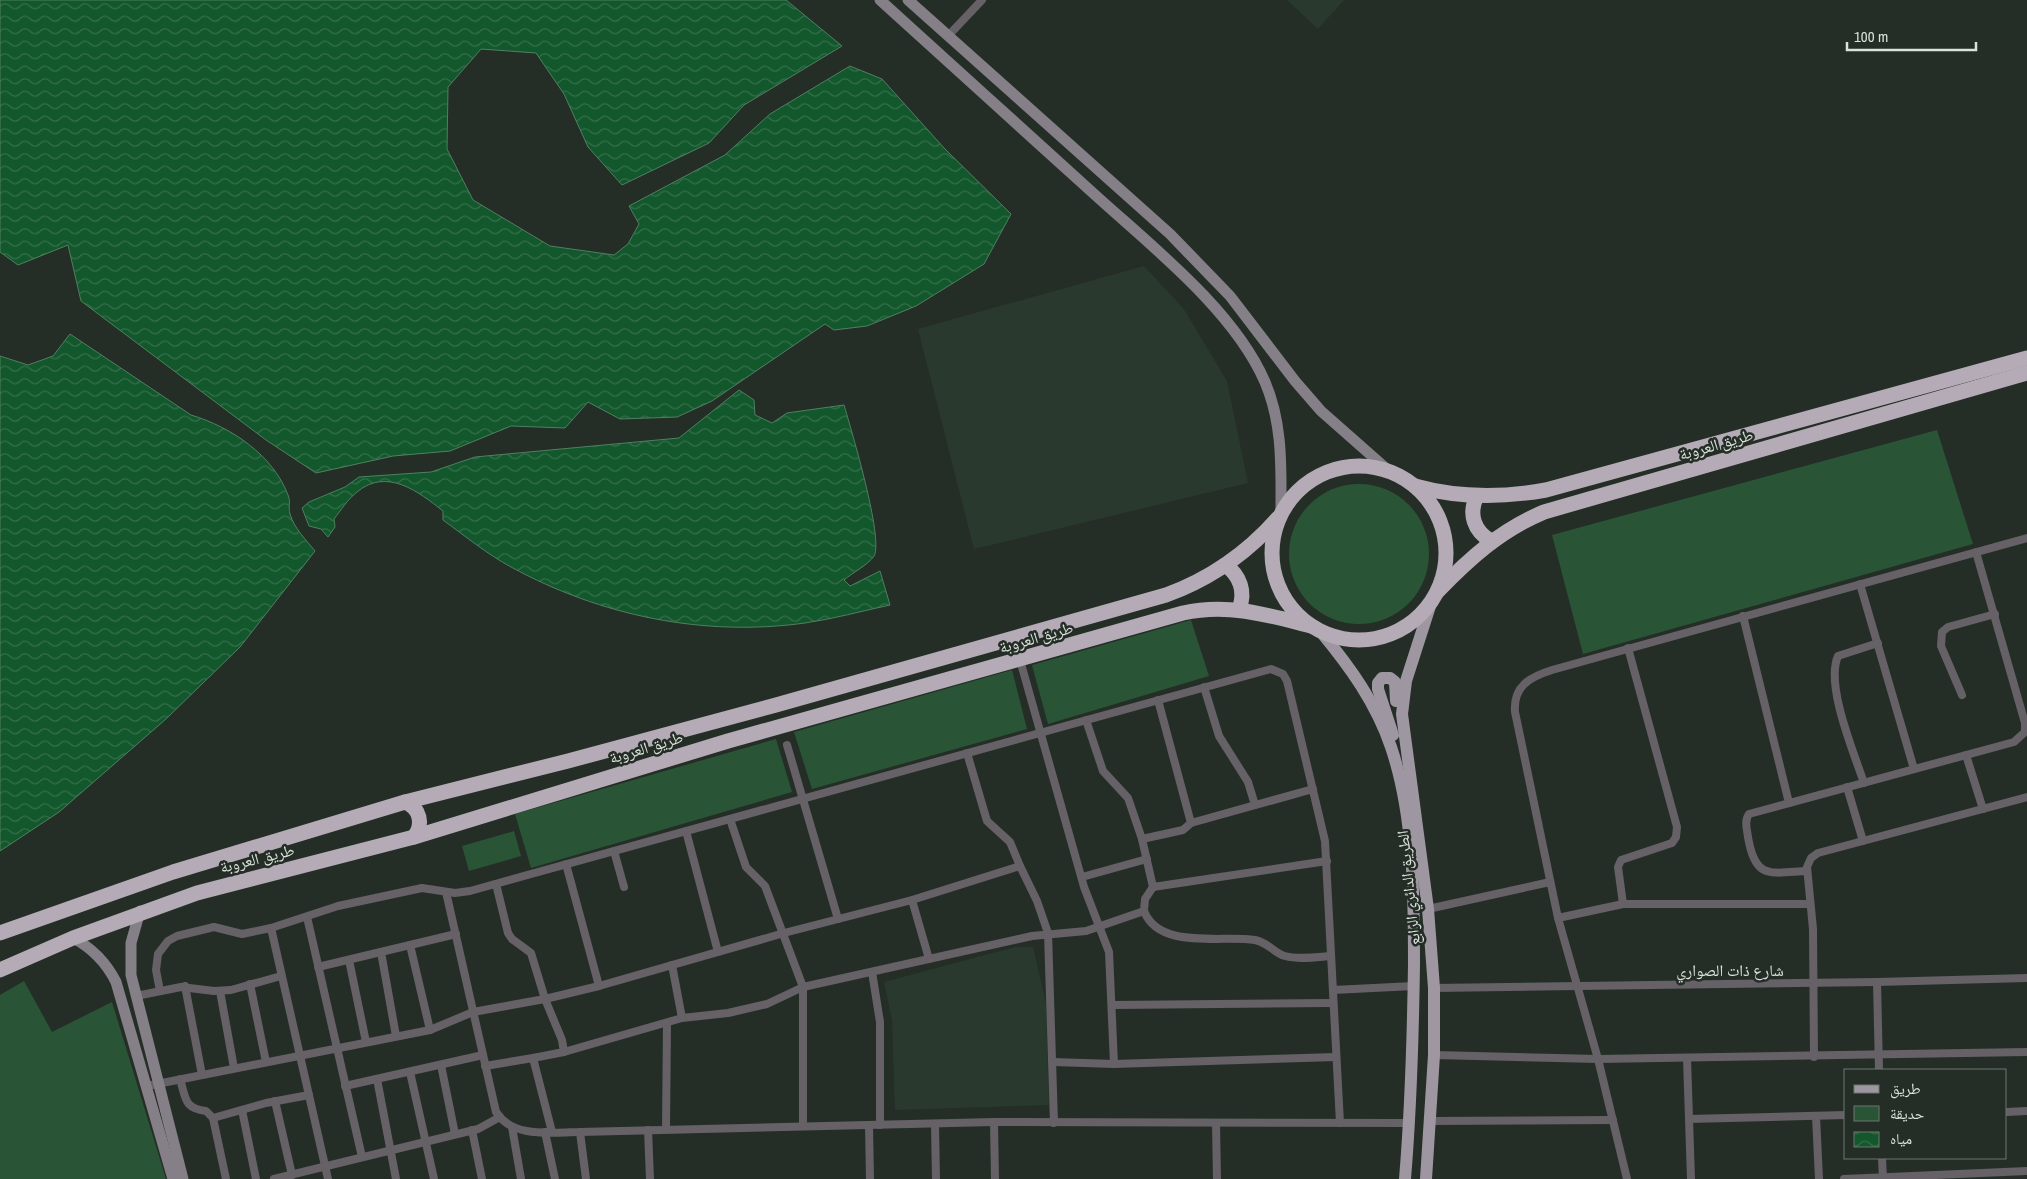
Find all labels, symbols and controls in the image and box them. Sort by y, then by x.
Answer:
scale bar [1847,20,1976,52]
text: 100 m [1854,26,1888,47]
street label: طريق العروبة [1677,423,1755,465]
street label: طريق العروبة [997,616,1075,658]
street label: طريق العروبة [607,725,685,769]
street label: الطريق الدائري الرابع [1391,829,1427,947]
street label: طريق العروبة [218,838,296,878]
street label: شارع ذات الصواري [1676,959,1784,983]
legend [1844,1069,2007,1159]
text: طريق [1890,1078,1921,1099]
text: حديقة [1890,1103,1925,1124]
text: مياه [1890,1128,1912,1149]

